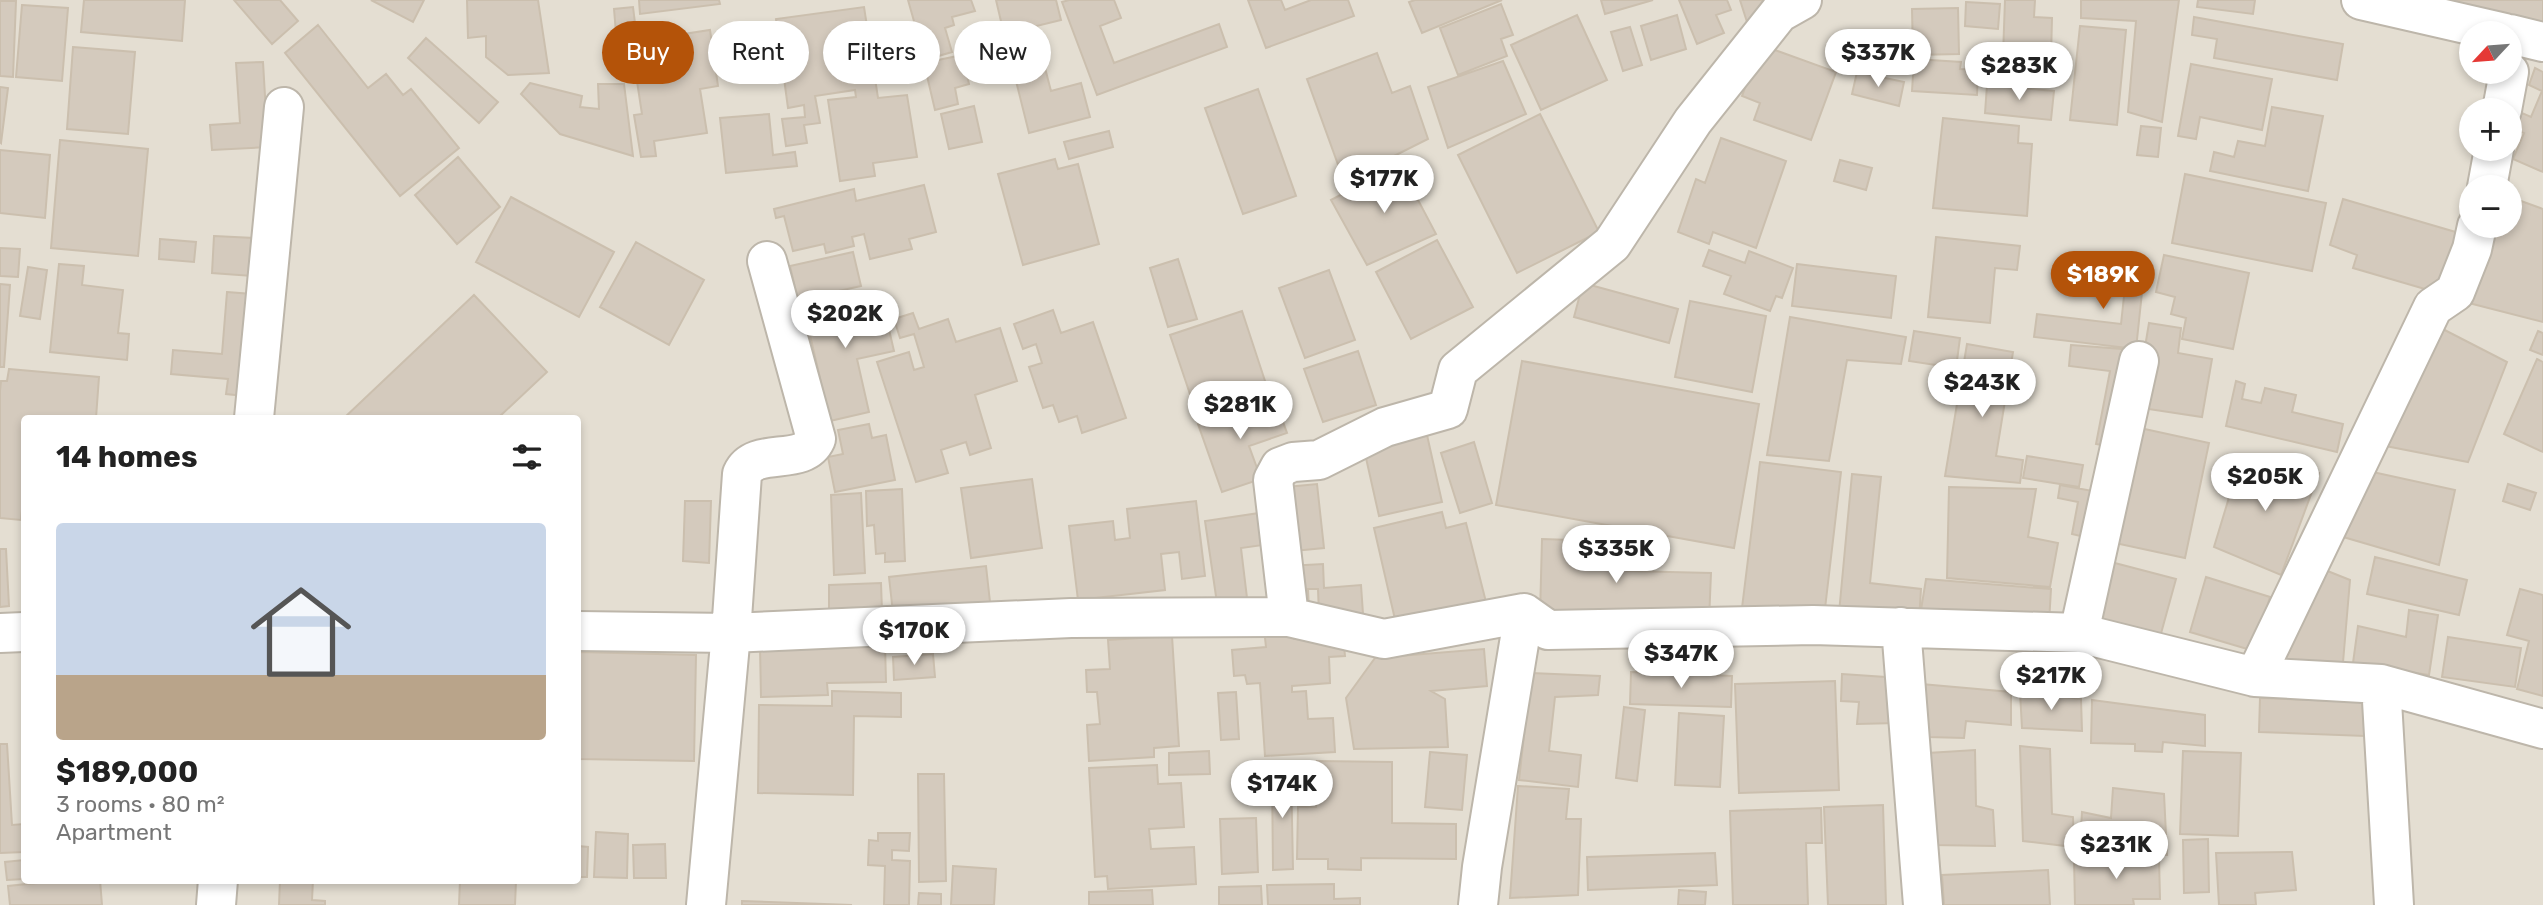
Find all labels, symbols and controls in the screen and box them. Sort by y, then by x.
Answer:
chip: Buy [602,21,694,84]
chip: Rent [708,21,809,84]
chip: Filters [823,21,940,84]
chip: New [954,21,1051,84]
north arrow [2459,21,2522,84]
map controls [2459,21,2522,238]
pin: $337K [1829,29,1927,89]
text: $337K [1841,38,1915,66]
pin: $283K [1970,42,2068,102]
text: $283K [1981,51,2057,79]
button: + [2459,98,2522,161]
pin: $177K [1335,156,1433,215]
text: $177K [1350,164,1418,192]
button: − [2459,175,2522,238]
pin: $189K [2054,252,2152,311]
text: $189K [2067,260,2139,288]
pin: $202K [796,290,894,350]
text: $202K [807,299,883,327]
pin: $243K [1933,360,2031,419]
text: $243K [1944,368,2020,396]
pin: $281K [1191,382,1289,441]
text: $281K [1204,390,1276,418]
icon: filters [508,438,546,476]
text: 14 homes [56,439,198,475]
pin: $205K [2216,454,2314,513]
text: $205K [2227,462,2303,490]
pin: $335K [1567,526,1665,585]
text: $335K [1578,534,1654,562]
icon: home [238,569,364,695]
pin: $170K [865,608,963,667]
text: $170K [879,616,949,644]
pin: $347K [1632,630,1730,690]
text: $347K [1644,639,1718,667]
pin: $217K [2002,652,2100,712]
text: $217K [2016,661,2086,689]
text: $189,000 [56,754,198,790]
pin: $174K [1233,760,1331,820]
text: $174K [1247,769,1317,797]
text: 3 rooms · 80 m² [56,790,225,818]
text: Apartment [56,818,172,846]
pin: $231K [2067,822,2165,881]
text: $231K [2080,830,2152,858]

